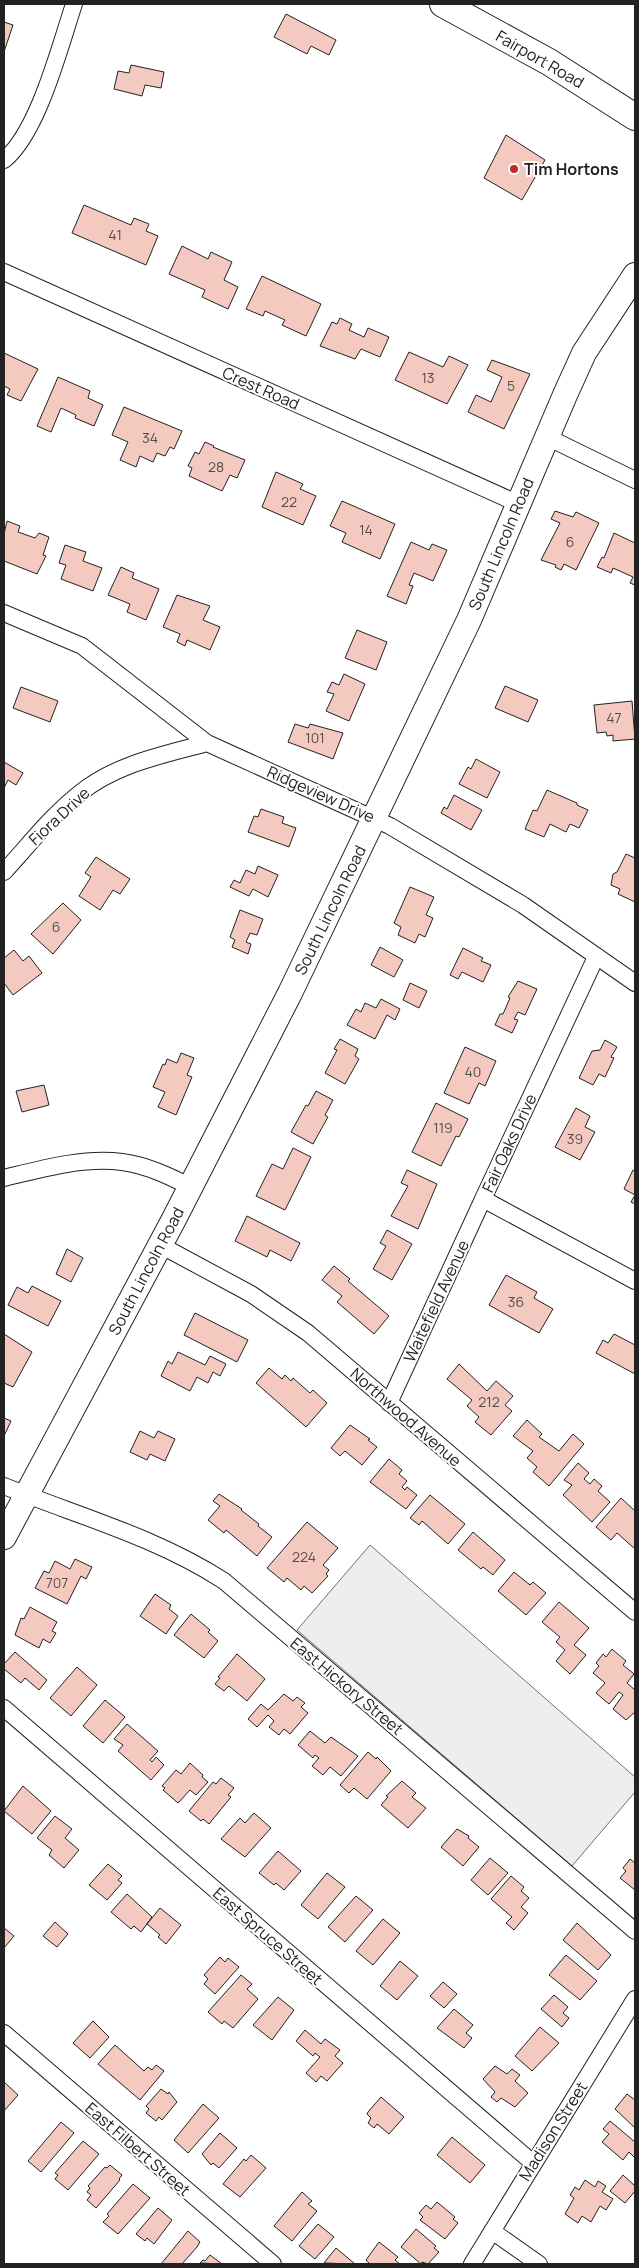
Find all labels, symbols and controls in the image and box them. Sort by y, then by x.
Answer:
street label: Fairport Road [492,25,588,93]
place label: Tim Hortons [524,158,619,180]
marker: Tim Hortons [508,163,520,175]
house number: 41 [108,225,122,244]
street label: Crest Road [219,361,303,415]
house number: 13 [421,368,435,387]
house number: 5 [507,376,515,395]
house number: 34 [142,428,158,447]
house number: 28 [208,457,224,476]
street label: South Lincoln Road [463,474,539,614]
house number: 22 [281,492,297,511]
house number: 14 [359,520,373,539]
house number: 6 [566,532,574,551]
house number: 47 [606,708,622,727]
house number: 101 [305,728,325,747]
street label: Ridgeview Drive [264,760,378,828]
street label: Fiora Drive [24,782,94,850]
street label: South Lincoln Road [289,841,371,979]
house number: 6 [52,917,60,936]
house number: 40 [465,1062,481,1081]
street label: Fair Oaks Drive [477,1090,541,1196]
house number: 119 [433,1118,453,1137]
house number: 39 [567,1129,583,1148]
street label: South Lincoln Road [103,1203,189,1339]
street label: Waitefield Avenue [398,1236,474,1366]
house number: 36 [508,1292,524,1311]
street label: Northwood Avenue [346,1363,466,1471]
house number: 212 [478,1392,500,1411]
house number: 224 [292,1547,316,1566]
house number: 707 [46,1573,68,1592]
street label: East Hickory Street [286,1632,408,1740]
street label: East Spruce Street [208,1882,328,1990]
street label: Madison Street [514,2077,592,2185]
street label: East Filbert Street [81,2097,195,2201]

